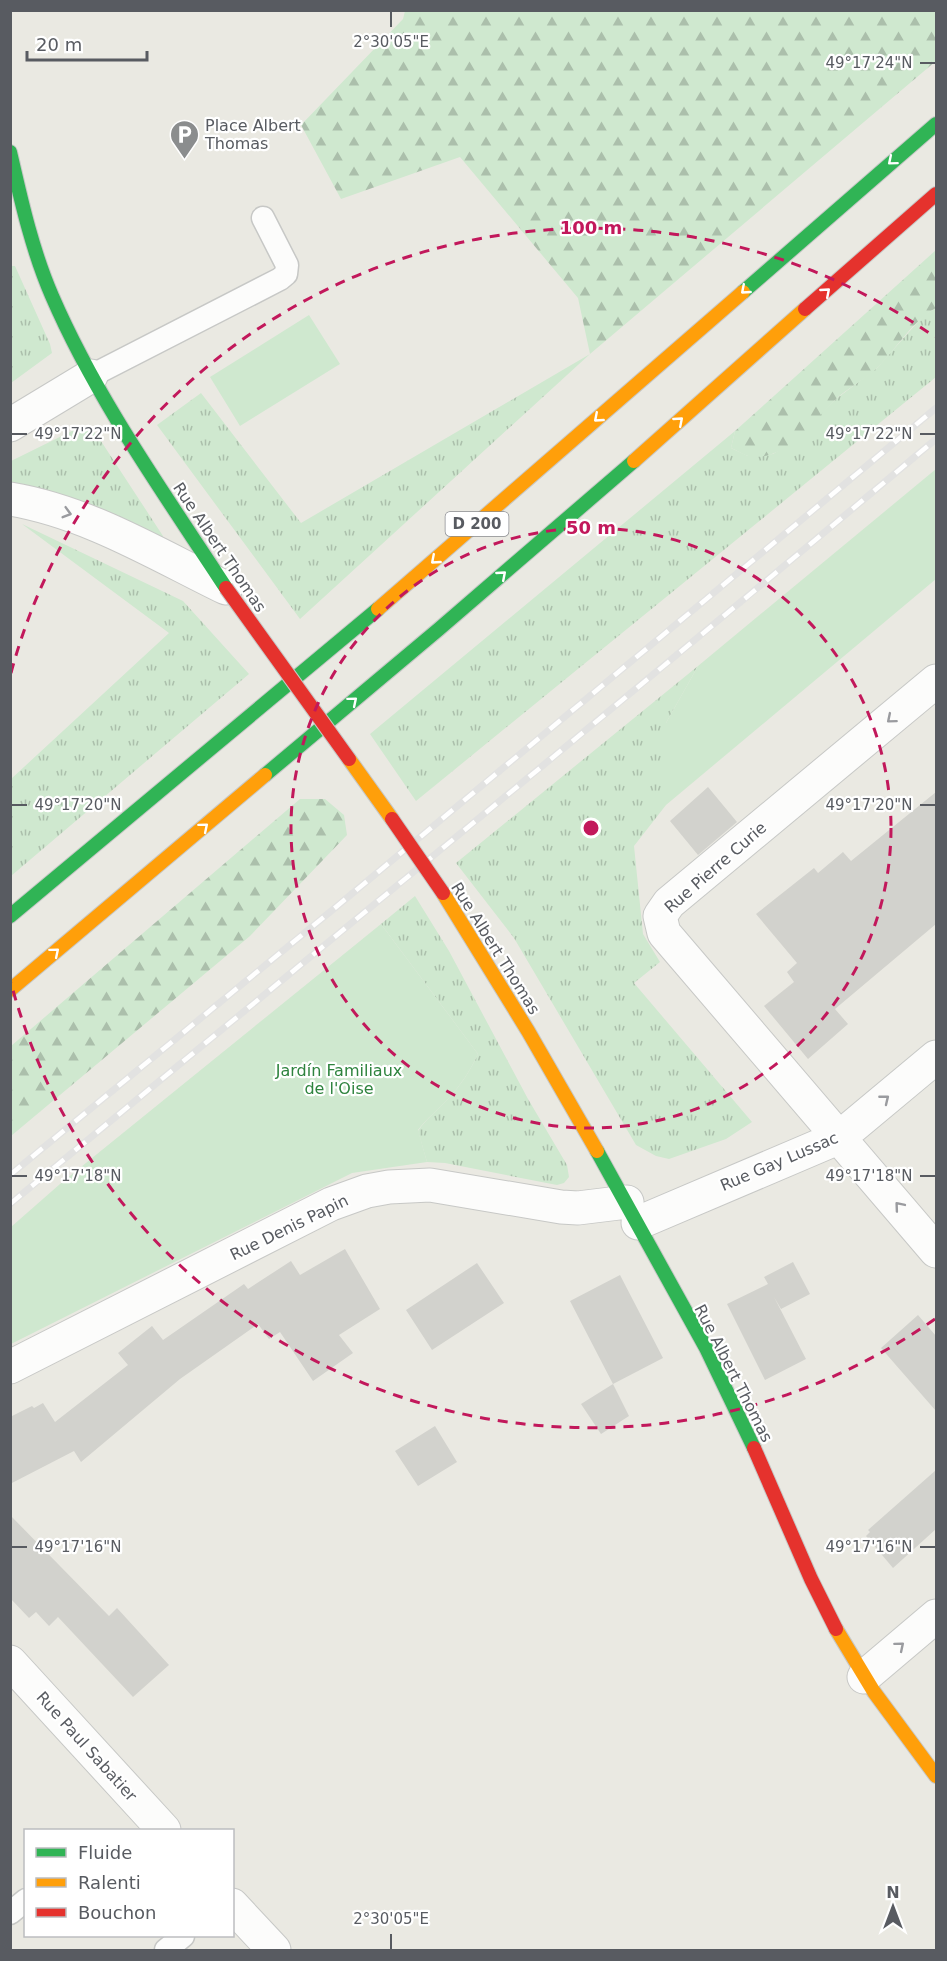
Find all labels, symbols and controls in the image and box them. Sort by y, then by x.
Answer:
scale bar [27,24,147,62]
text: 2°30'05"E [353,33,429,51]
text: 20 m [36,34,82,55]
text: 49°17'24"N [825,54,913,72]
place label: Place Albert Thomas [204,116,301,153]
parking icon: Place Albert Thomas [168,118,200,160]
one-way arrow [888,154,899,165]
text: 100 m [560,217,622,238]
one-way arrow [741,283,752,294]
one-way arrow [819,288,829,299]
one-way arrow [594,411,605,422]
one-way arrow [672,417,683,428]
text: 49°17'22"N [34,425,122,443]
text: 49°17'22"N [825,425,913,443]
street label: Rue Albert Thomas [169,479,270,616]
one-way arrow [61,506,72,518]
road number: D 200 [446,512,508,536]
text: 50 m [566,517,616,538]
one-way arrow [431,553,442,564]
one-way arrow [495,571,506,582]
one-way arrow [346,697,357,708]
one-way arrow [887,711,898,722]
text: 49°17'20"N [34,796,122,814]
text: 49°17'20"N [825,796,913,814]
centre of rings [581,818,601,838]
street label: Rue Pierre Curie [661,818,770,917]
one-way arrow [197,823,208,834]
street label: Rue Albert Thomas [447,879,544,1018]
one-way arrow [48,949,59,960]
park label: Jardín Familiaux de l'Oise [275,1061,402,1098]
one-way arrow [878,1096,889,1107]
street label: Rue Gay Lussac [717,1128,841,1195]
text: 49°17'18"N [34,1167,122,1185]
text: 49°17'18"N [825,1167,913,1185]
street label: Rue Denis Papin [227,1191,351,1264]
one-way arrow [895,1202,906,1213]
street label: Rue Albert Thomas [691,1301,777,1445]
text: 49°17'16"N [34,1538,122,1556]
text: 49°17'16"N [825,1538,913,1556]
one-way arrow [893,1643,904,1654]
street label: Rue Paul Sabatier [32,1688,141,1805]
legend [24,1829,234,1937]
text: Fluide [78,1842,132,1863]
text: Ralenti [78,1872,141,1893]
north arrow [863,1877,923,1937]
text: N [886,1883,900,1902]
text: Bouchon [78,1902,157,1923]
text: 2°30'05"E [353,1910,429,1928]

